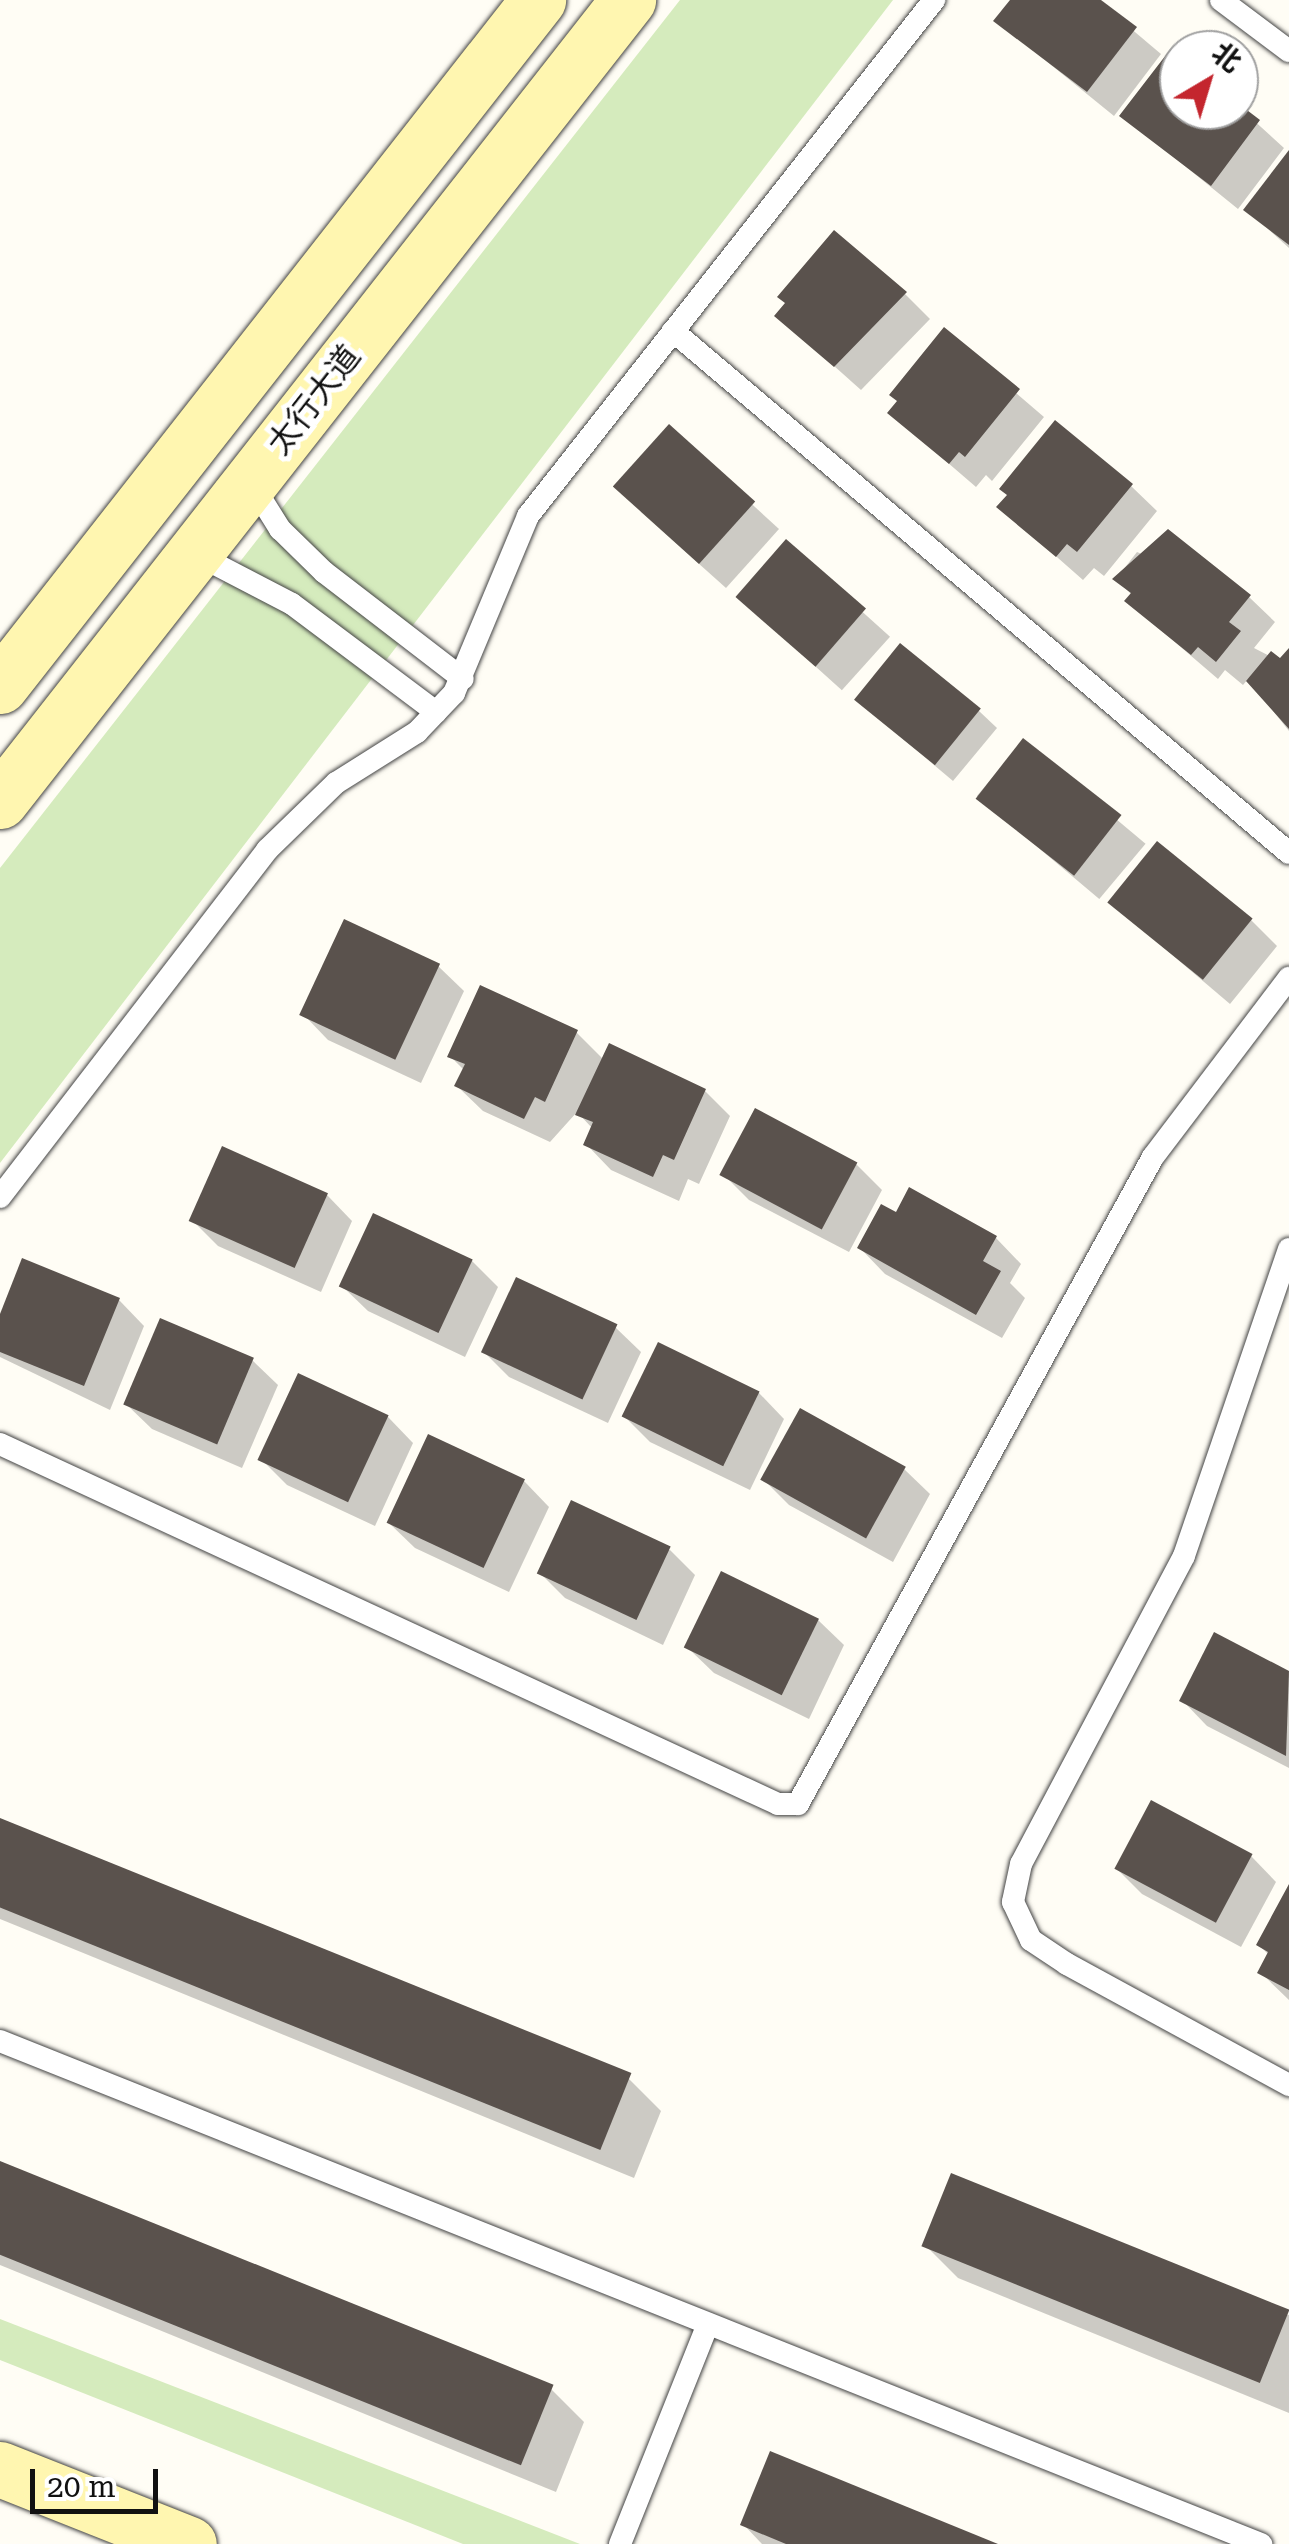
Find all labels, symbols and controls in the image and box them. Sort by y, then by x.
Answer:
north arrow [1159,30,1259,130]
text: 北 [1205,36,1248,79]
street label: 太行大道 [259,338,369,462]
scale bar [35,2449,162,2511]
text: 20 m [47,2469,116,2504]

